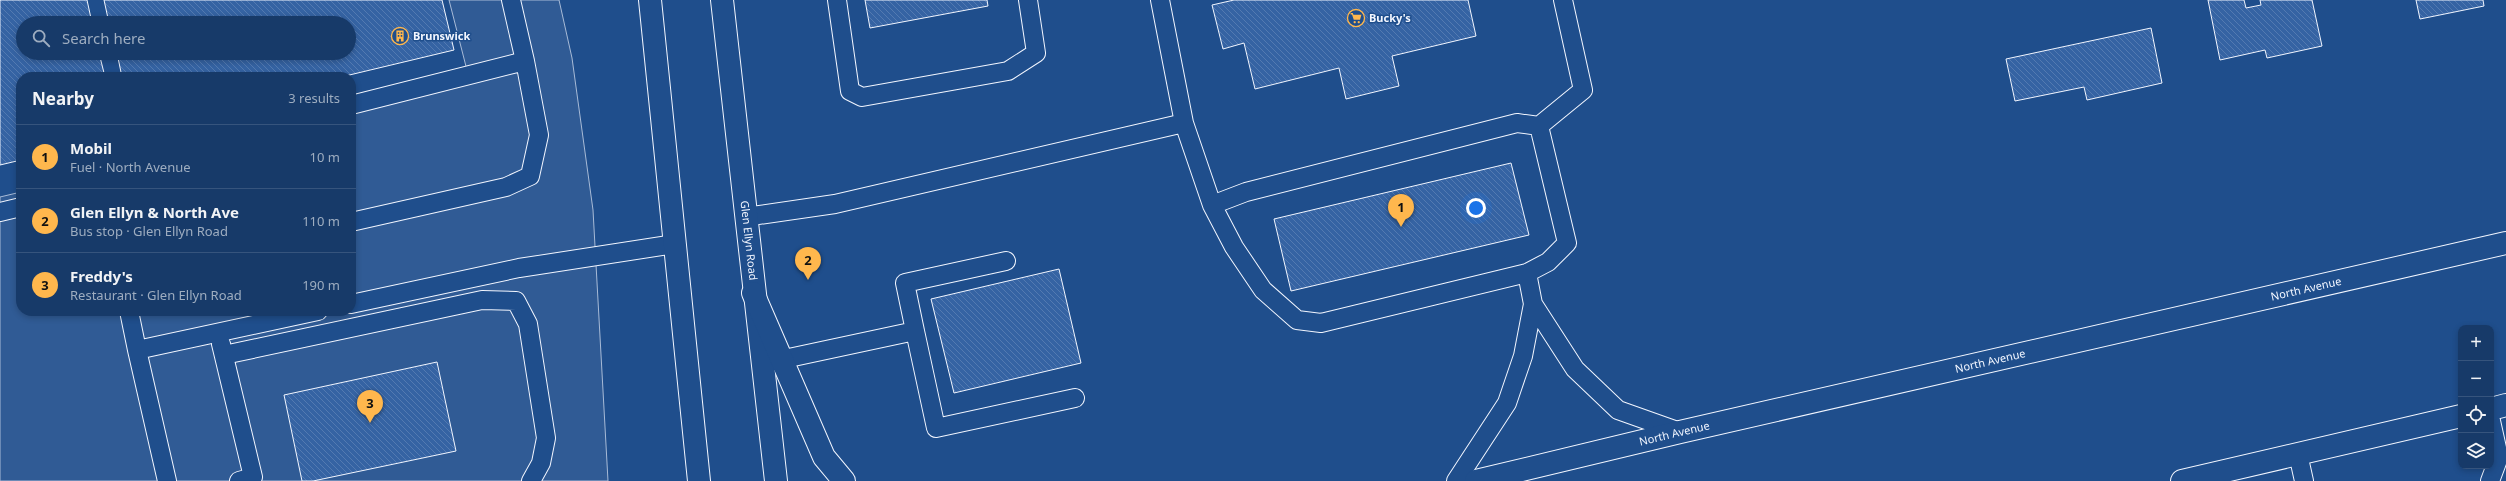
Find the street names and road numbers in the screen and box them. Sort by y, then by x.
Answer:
street label: Glen Ellyn Road [738,200,761,281]
street label: North Avenue [2269,273,2343,304]
street label: North Avenue [1953,345,2027,376]
street label: North Avenue [1638,417,1711,449]

